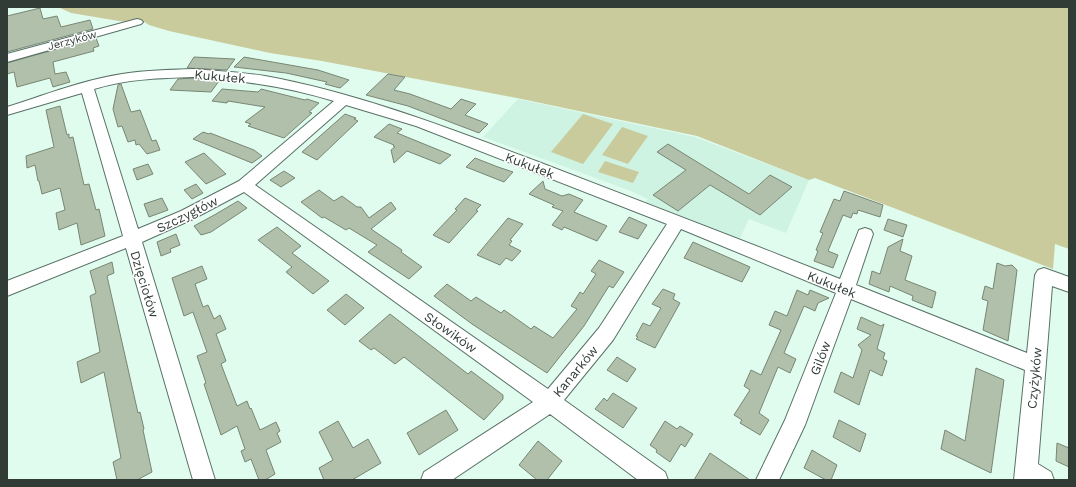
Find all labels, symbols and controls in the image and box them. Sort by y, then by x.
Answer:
street label: Jerzyków [46,28,98,53]
street label: Kukułek [194,67,247,86]
street label: Kukułek [503,149,557,182]
street label: Szczygłów [154,193,220,236]
street label: Dzięciołów [127,249,162,319]
street label: Kukułek [805,268,859,301]
street label: Słowików [422,309,480,356]
street label: Gilów [807,339,834,377]
street label: Kanarków [550,343,601,400]
street label: Czyżyków [1024,346,1045,409]

